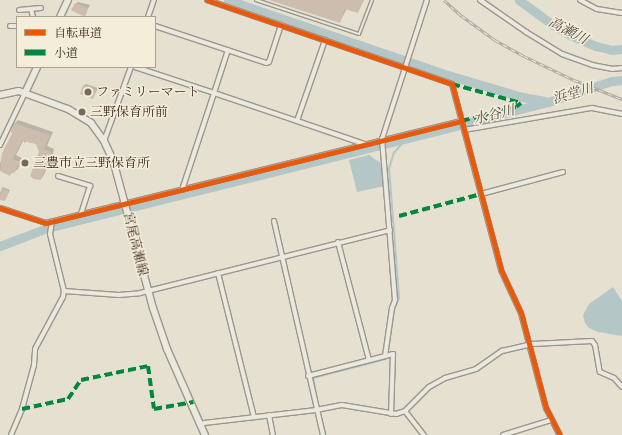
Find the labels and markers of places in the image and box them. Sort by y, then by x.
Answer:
place label: ファミリーマート [96,84,200,100]
marker: ファミリーマート [83,87,93,97]
place label: 三野保育所前 [90,104,168,120]
marker: 三野保育所前 [77,107,87,117]
place label: 三豊市立三野保育所 [33,155,150,171]
marker: 三豊市立三野保育所 [20,158,30,168]

